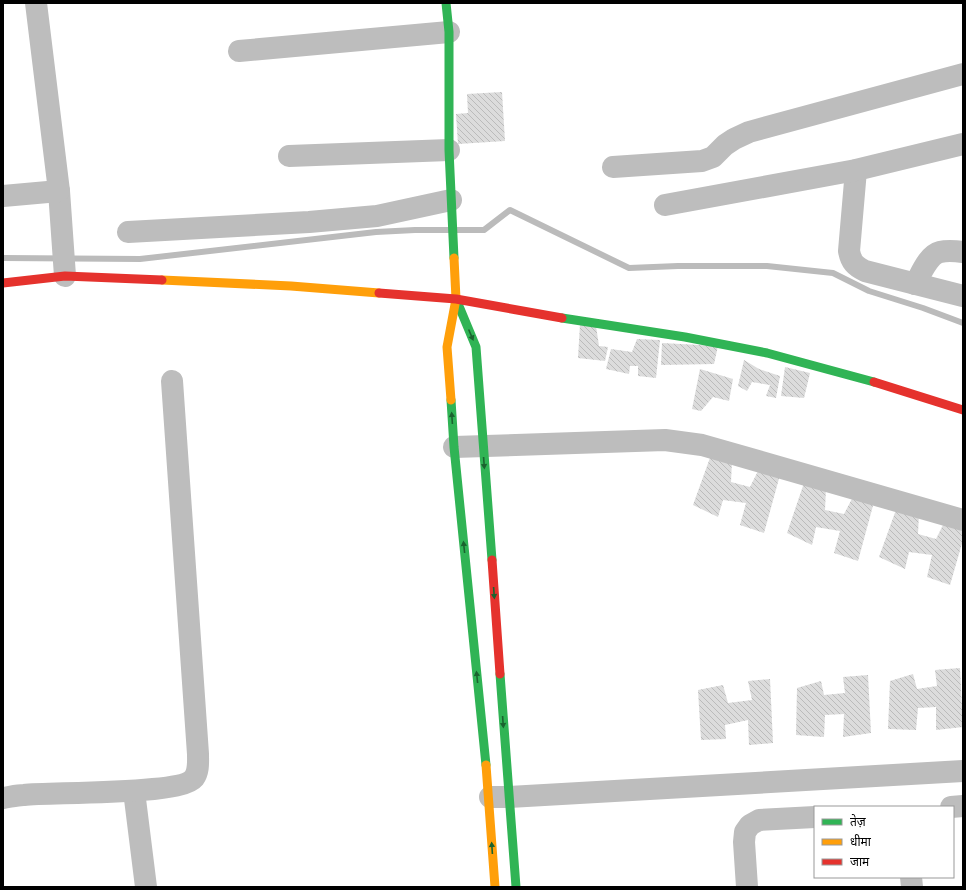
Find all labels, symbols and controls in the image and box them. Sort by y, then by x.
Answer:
one-way arrow [468,329,474,341]
one-way arrow [448,412,455,424]
one-way arrow [481,457,488,469]
one-way arrow [461,541,467,553]
one-way arrow [490,587,497,599]
one-way arrow [474,671,480,683]
one-way arrow [500,716,507,729]
legend [814,806,954,878]
text: तेज़ [850,814,867,829]
text: धीमा [850,834,872,849]
one-way arrow [489,842,496,854]
text: जाम [850,855,870,869]

